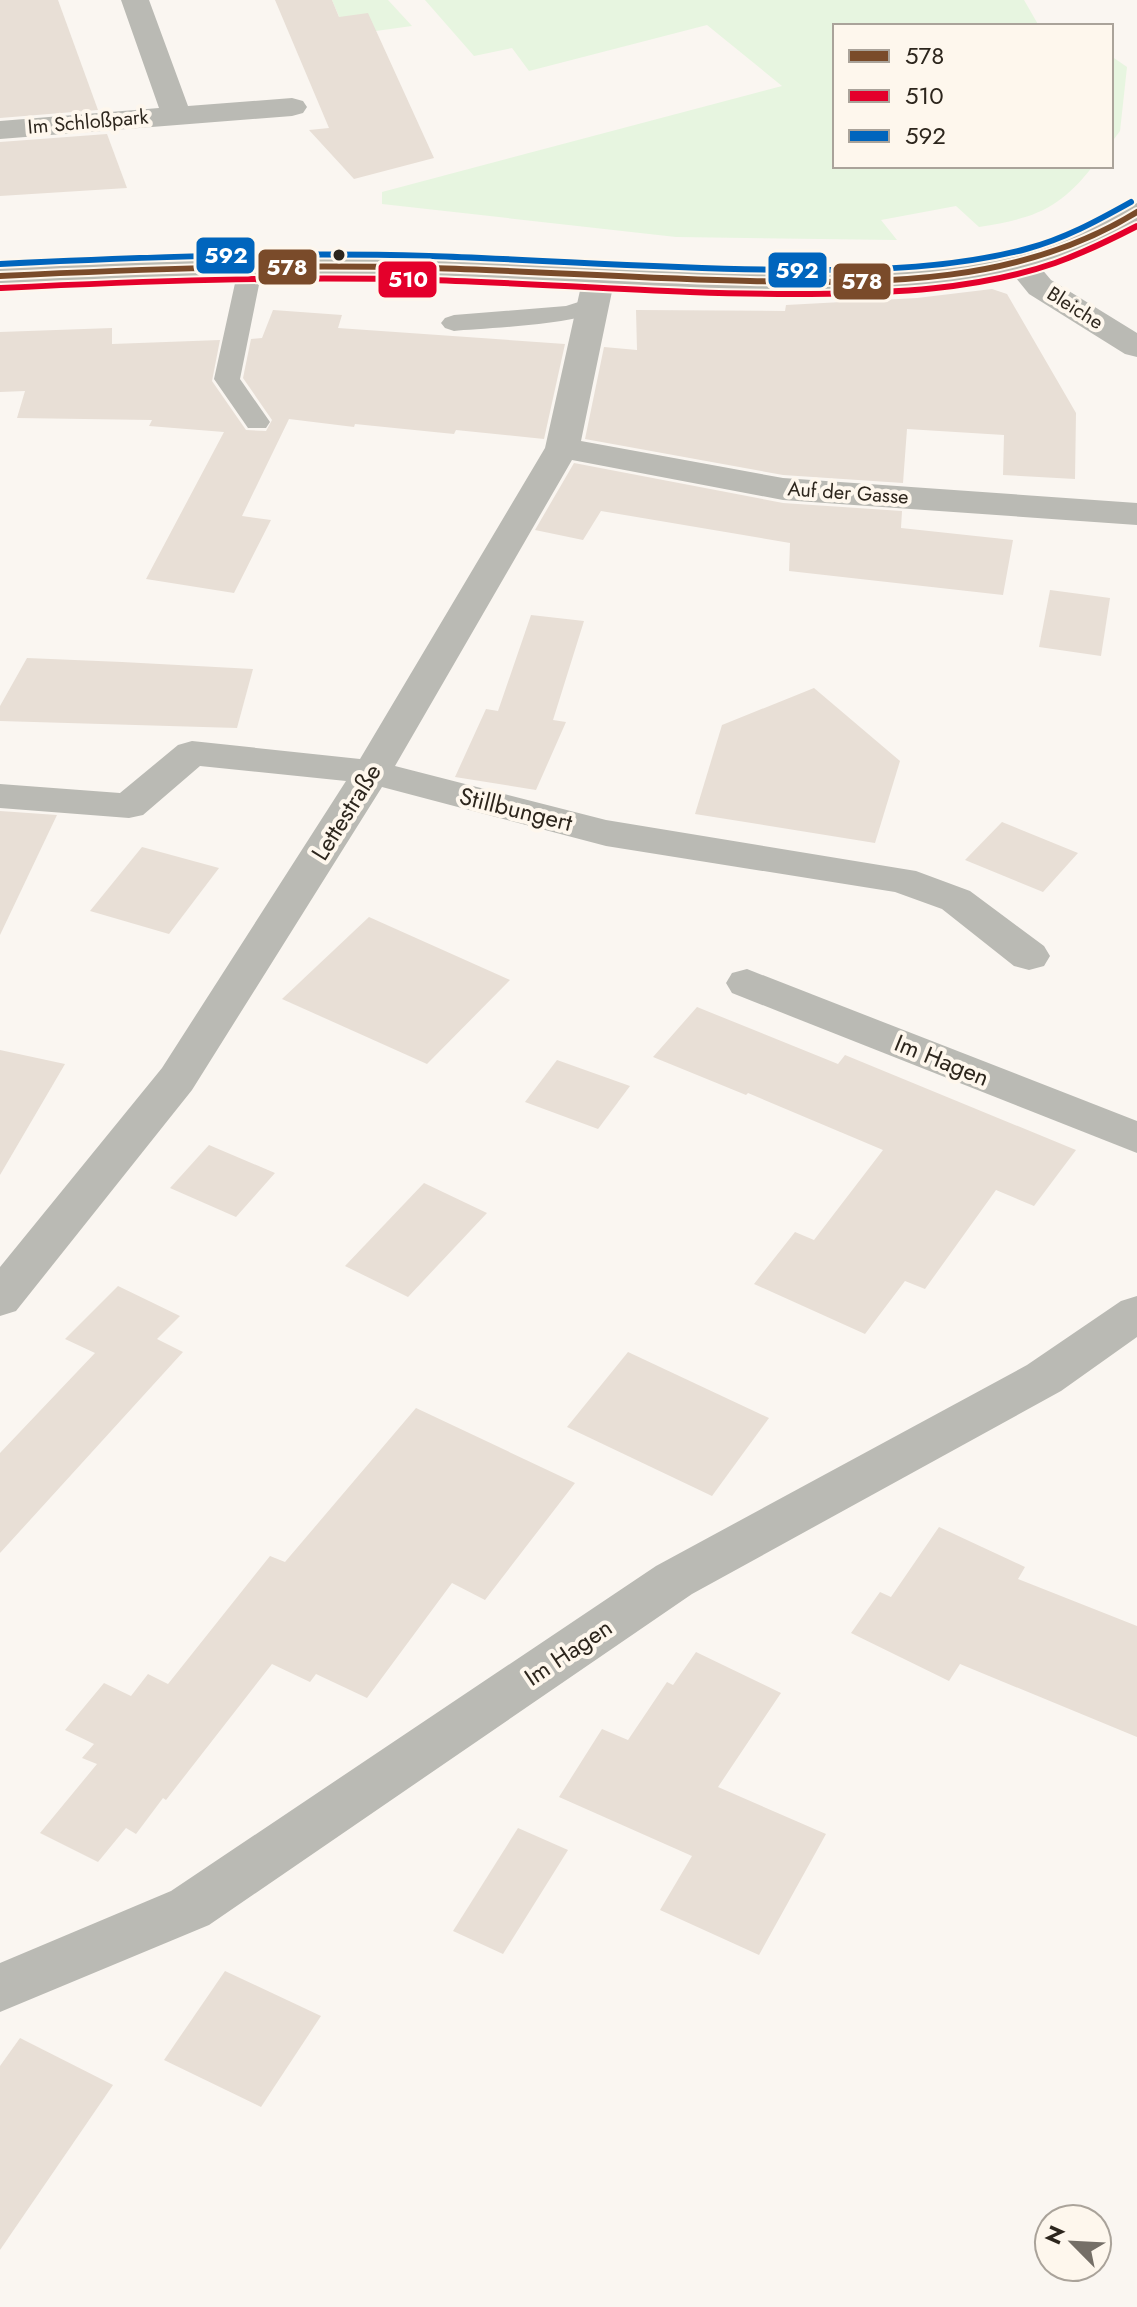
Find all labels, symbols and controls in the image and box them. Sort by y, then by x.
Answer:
legend [833,24,1113,168]
text: 578 [905,38,944,73]
text: 510 [905,78,944,113]
street label: Im Schloßpark [26,102,150,142]
text: 592 [905,118,946,153]
line badge: 592 [195,236,256,275]
text: 592 [204,239,248,271]
unlabelled marker [331,247,347,263]
line badge: 578 [257,248,318,286]
text: 578 [266,251,308,283]
line badge: 592 [767,251,828,289]
text: 592 [775,254,819,286]
line badge: 510 [377,260,438,299]
line badge: 578 [832,262,892,301]
text: 510 [388,263,428,295]
text: 578 [841,265,883,297]
street label: Bleiche [1041,279,1109,337]
street label: Auf der Gasse [787,474,909,512]
street label: Lettestraße [302,757,390,867]
street label: Stillbungert [456,778,576,840]
street label: Im Hagen [889,1025,995,1095]
street label: Im Hagen [517,1610,619,1694]
north arrow [1033,2203,1113,2283]
text: N [1037,2220,1073,2249]

